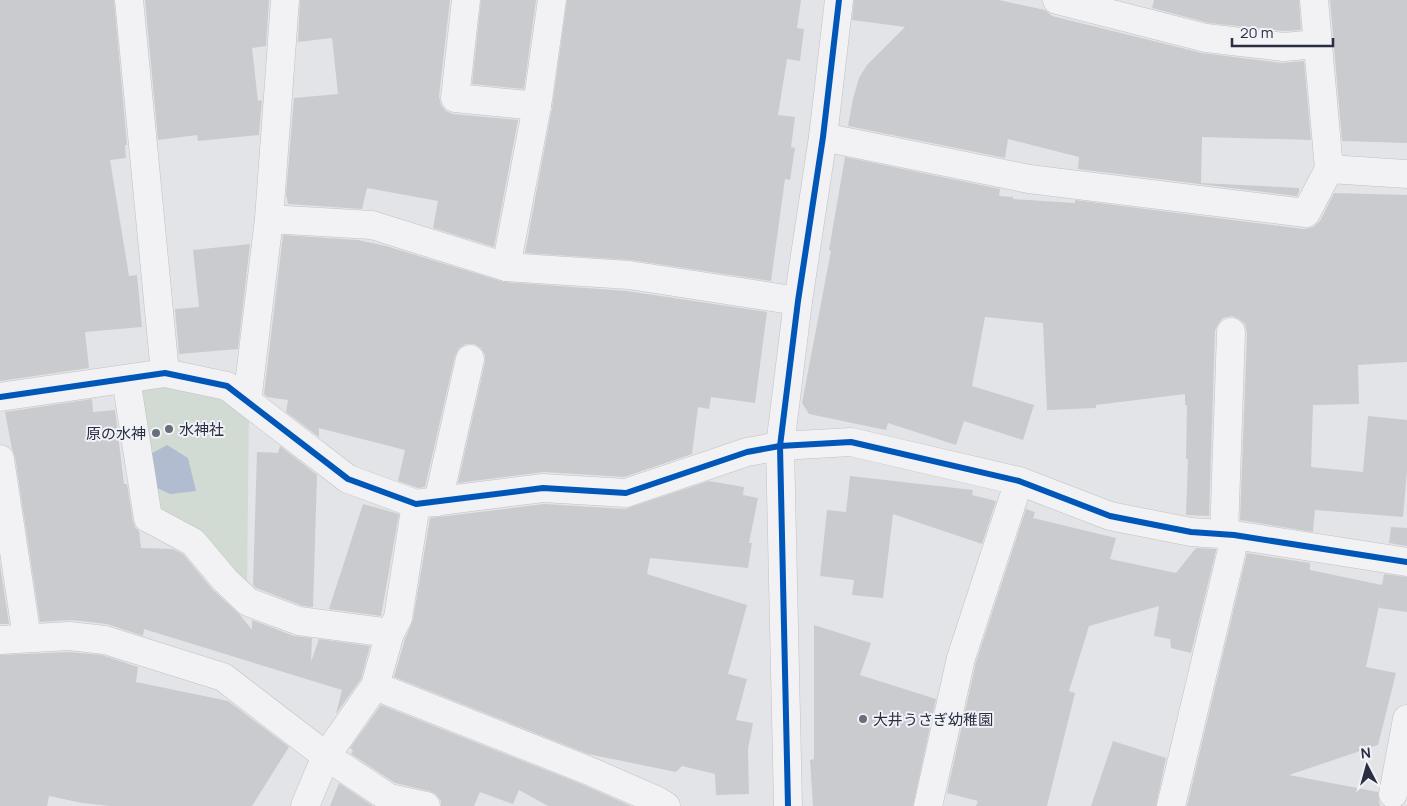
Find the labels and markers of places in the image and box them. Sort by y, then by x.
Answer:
place label: 水神社 [179,419,224,440]
place label: 原の水神 [86,423,146,444]
marker: 水神社 [163,423,175,435]
marker: 原の水神 [150,427,162,439]
place label: 大井うさぎ幼稚園 [873,709,993,730]
marker: 大井うさぎ幼稚園 [857,713,869,725]

